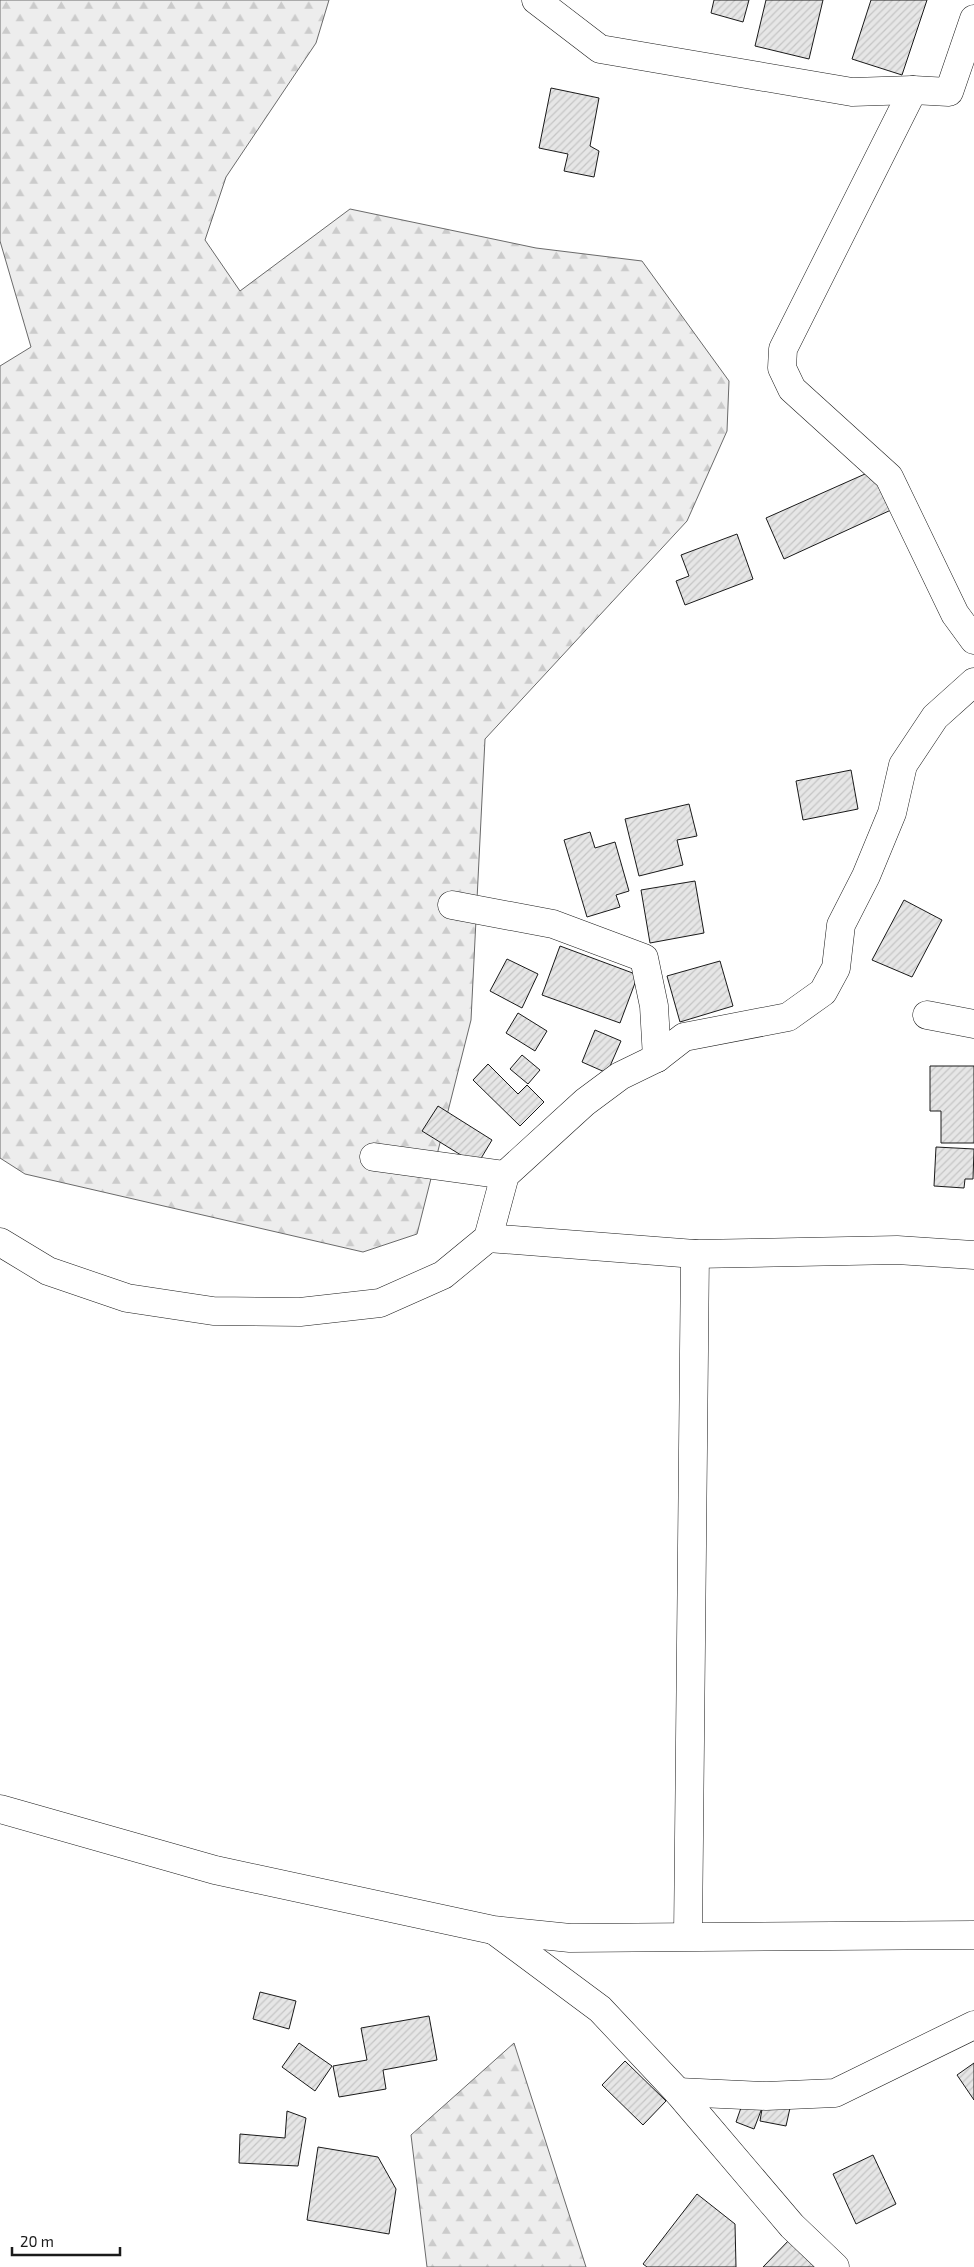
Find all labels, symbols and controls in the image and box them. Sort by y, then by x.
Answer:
scale bar [12,2224,120,2256]
text: 20 m [20,2232,54,2250]

